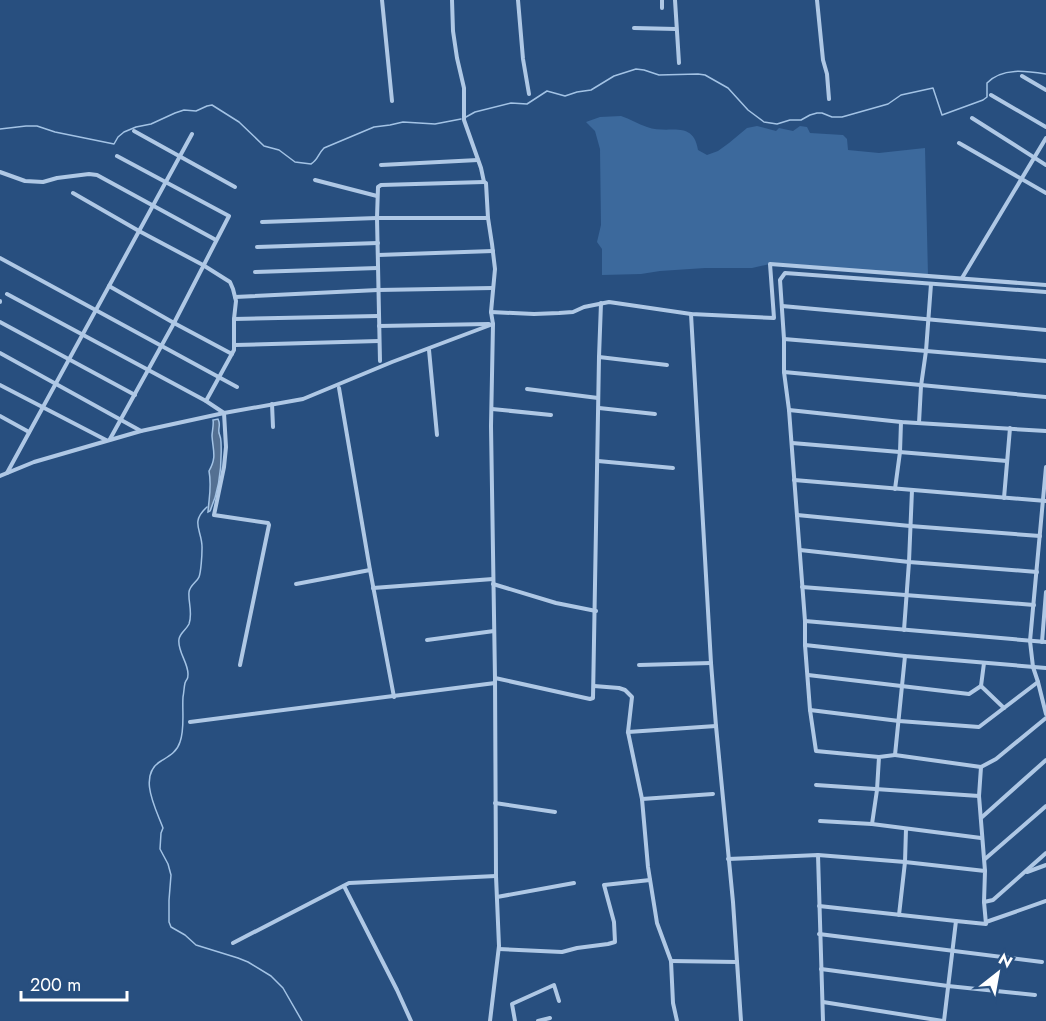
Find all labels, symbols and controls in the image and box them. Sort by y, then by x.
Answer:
north arrow [968,943,1028,1003]
text: N [994,947,1017,974]
scale bar [21,964,128,1002]
text: 200 m [30,972,81,998]

